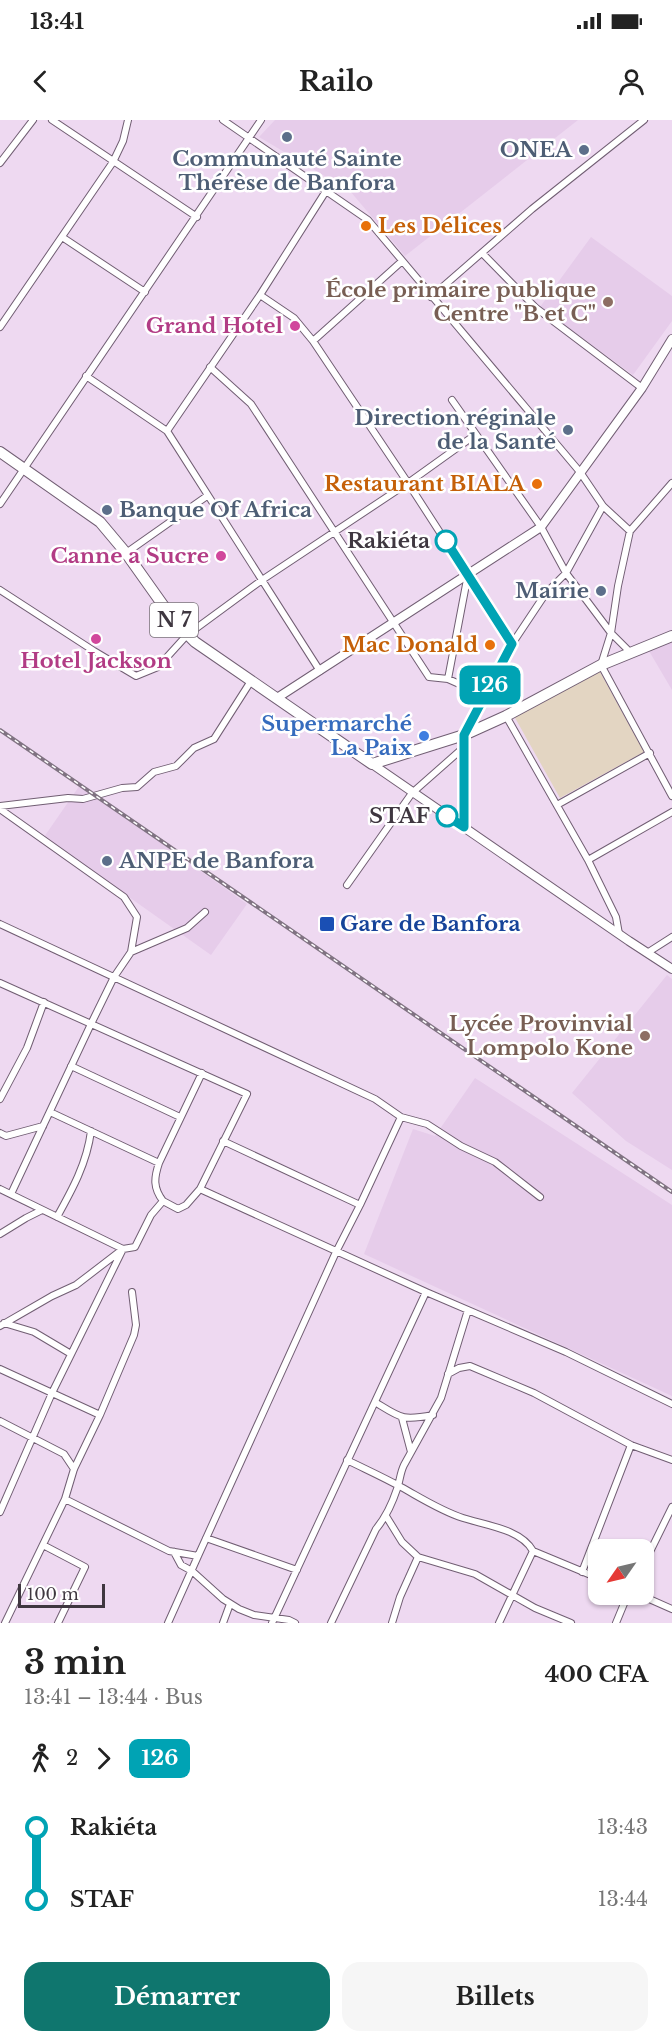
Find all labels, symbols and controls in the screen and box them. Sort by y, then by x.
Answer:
text: 13:41 [30,8,84,35]
icon: back [24,65,57,98]
text: Railo [299,65,373,98]
icon: person [615,65,648,98]
marker: Communauté Sainte Thérèse de Banfora [280,130,294,144]
place label: ONEA [500,137,573,163]
marker: ONEA [577,143,591,157]
place label: Communauté Sainte Thérèse de Banfora [172,146,402,196]
place label: Les Délices [378,213,502,239]
marker: Les Délices [359,219,373,233]
place label: École primaire publique Centre "B et C" [325,277,596,327]
marker: École primaire publique Centre "B et C" [601,295,615,309]
place label: Grand Hotel [146,313,284,339]
marker: Grand Hotel [288,319,302,333]
place label: Direction réginale de la Santé [354,405,556,455]
marker: Direction réginale de la Santé [561,423,575,437]
place label: Restaurant BIALA [324,471,526,497]
marker: Restaurant BIALA [530,477,544,491]
place label: Banque Of Africa [119,497,312,523]
marker: Banque Of Africa [100,503,114,517]
place label: Rakiéta [347,528,430,554]
marker: Rakiéta [435,530,457,552]
place label: Canne a Sucre [50,543,209,569]
marker: Canne a Sucre [214,549,228,563]
place label: Mairie [515,578,589,604]
marker: Mairie [594,584,608,598]
road number: N 7 [150,603,198,637]
marker: Hotel Jackson [89,632,103,646]
place label: Mac Donald [342,632,478,658]
marker: Mac Donald [483,638,497,652]
place label: Hotel Jackson [20,648,172,674]
line badge: 126 [456,666,524,704]
text: 126 [472,672,508,698]
place label: Supermarché La Paix [261,711,412,761]
marker: Supermarché La Paix [417,729,431,743]
place label: STAF [369,803,431,829]
marker: STAF [436,805,458,827]
place label: ANPE de Banfora [118,848,314,874]
marker: ANPE de Banfora [100,854,114,868]
place label: Gare de Banfora [340,911,521,937]
marker: Gare de Banfora [318,915,336,933]
place label: Lycée Provinvial Lompolo Kone [449,1011,634,1061]
marker: Lycée Provinvial Lompolo Kone [638,1029,652,1043]
north arrow [588,1539,654,1605]
map controls [588,1539,654,1605]
scale bar [18,1581,105,1608]
text: 100 m [27,1584,79,1604]
text: 3 min [24,1642,126,1683]
text: 400 CFA [545,1661,648,1688]
text: 13:41 – 13:44 · Bus [24,1685,203,1709]
icon: walk [24,1742,57,1775]
icon: forward [87,1742,120,1775]
text: 126 [141,1745,178,1771]
text: 2 [66,1746,78,1770]
text: Rakiéta [70,1814,157,1841]
text: 13:43 [597,1815,648,1839]
text: STAF [70,1886,134,1913]
text: 13:44 [598,1887,648,1911]
button: Démarrer [24,1962,330,2031]
button: Billets [342,1962,648,2031]

